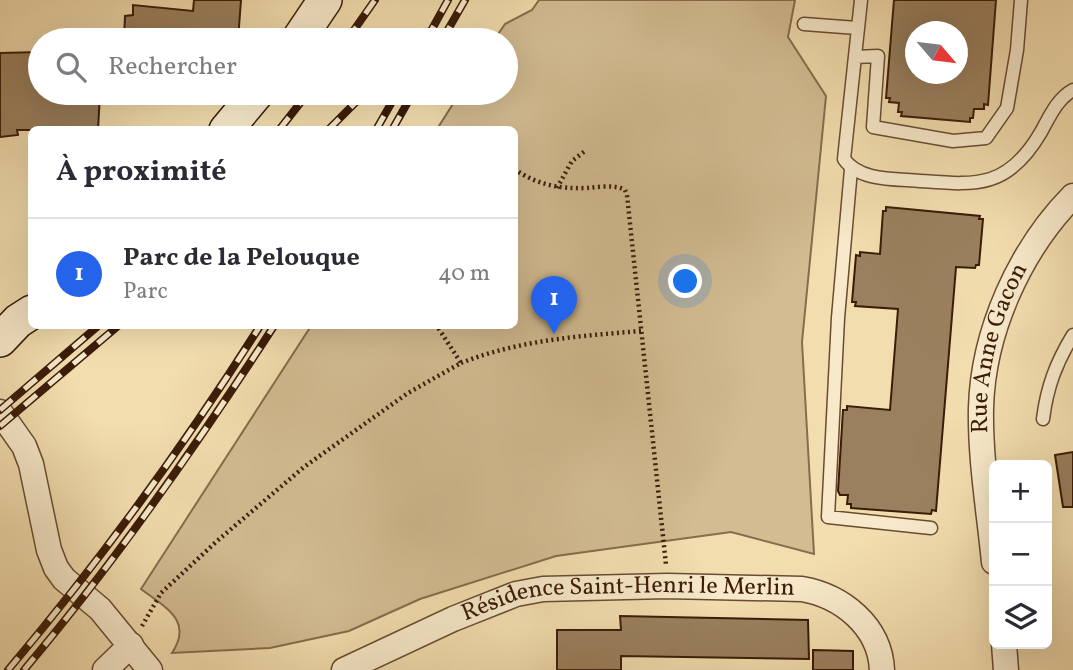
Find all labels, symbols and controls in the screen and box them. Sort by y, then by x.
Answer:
north arrow [905,21,968,84]
search box [28,28,518,105]
icon: search [52,48,90,86]
text: Rechercher [108,49,237,85]
text: À proximité [56,151,227,193]
text: Parc de la Pelouque [123,240,360,276]
street label: Rue Anne Gacon [964,257,1037,434]
text: 1 [74,258,84,290]
text: 40 m [438,258,490,290]
your location [668,264,702,298]
text: Parc [123,276,168,308]
pin: 1 [531,276,577,334]
map controls [989,460,1052,649]
button: + [989,460,1052,523]
button: − [989,523,1052,586]
street label: Résidence Saint-Henri le Merlin [456,569,795,631]
button: layers [989,586,1052,649]

